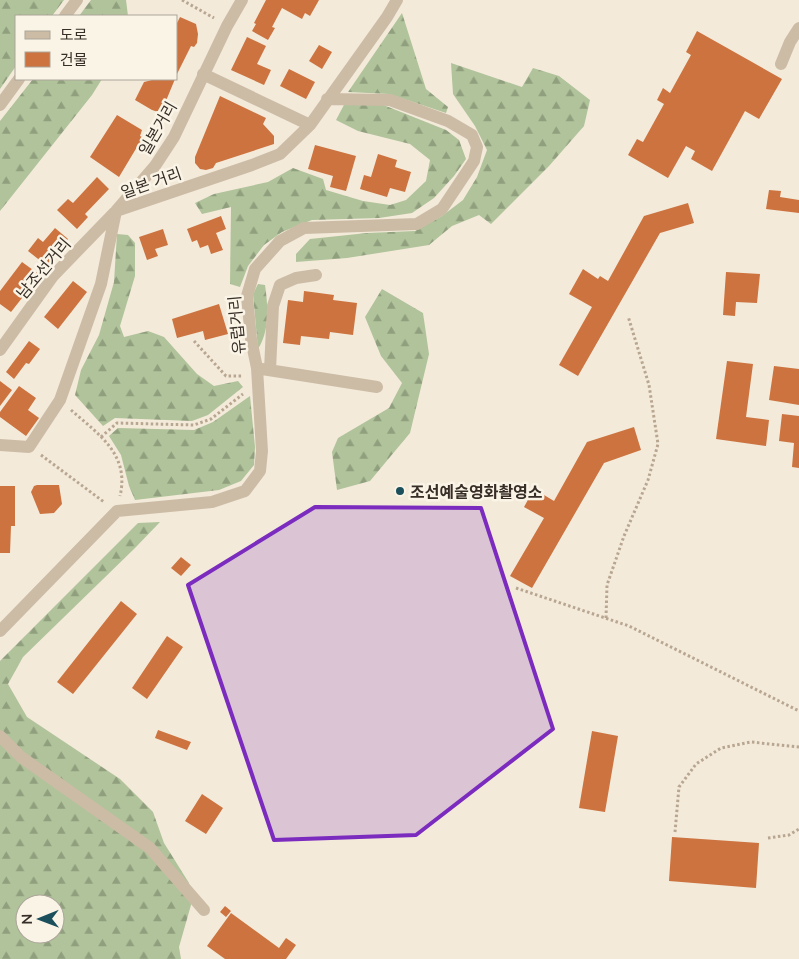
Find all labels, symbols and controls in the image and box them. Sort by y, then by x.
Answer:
legend [15,15,178,80]
text: 도로 [60,25,88,43]
text: 건물 [60,50,88,68]
street label: 일본거리 [134,98,180,158]
street label: 일본 거리 [118,163,184,201]
street label: 남조선거리 [12,234,74,302]
street label: 유럽거리 [224,295,248,355]
place label: 조선예술영화촬영소 [410,482,543,501]
marker: 조선예술영화촬영소 [394,485,406,497]
north arrow [15,894,65,944]
text: N [18,914,35,925]

